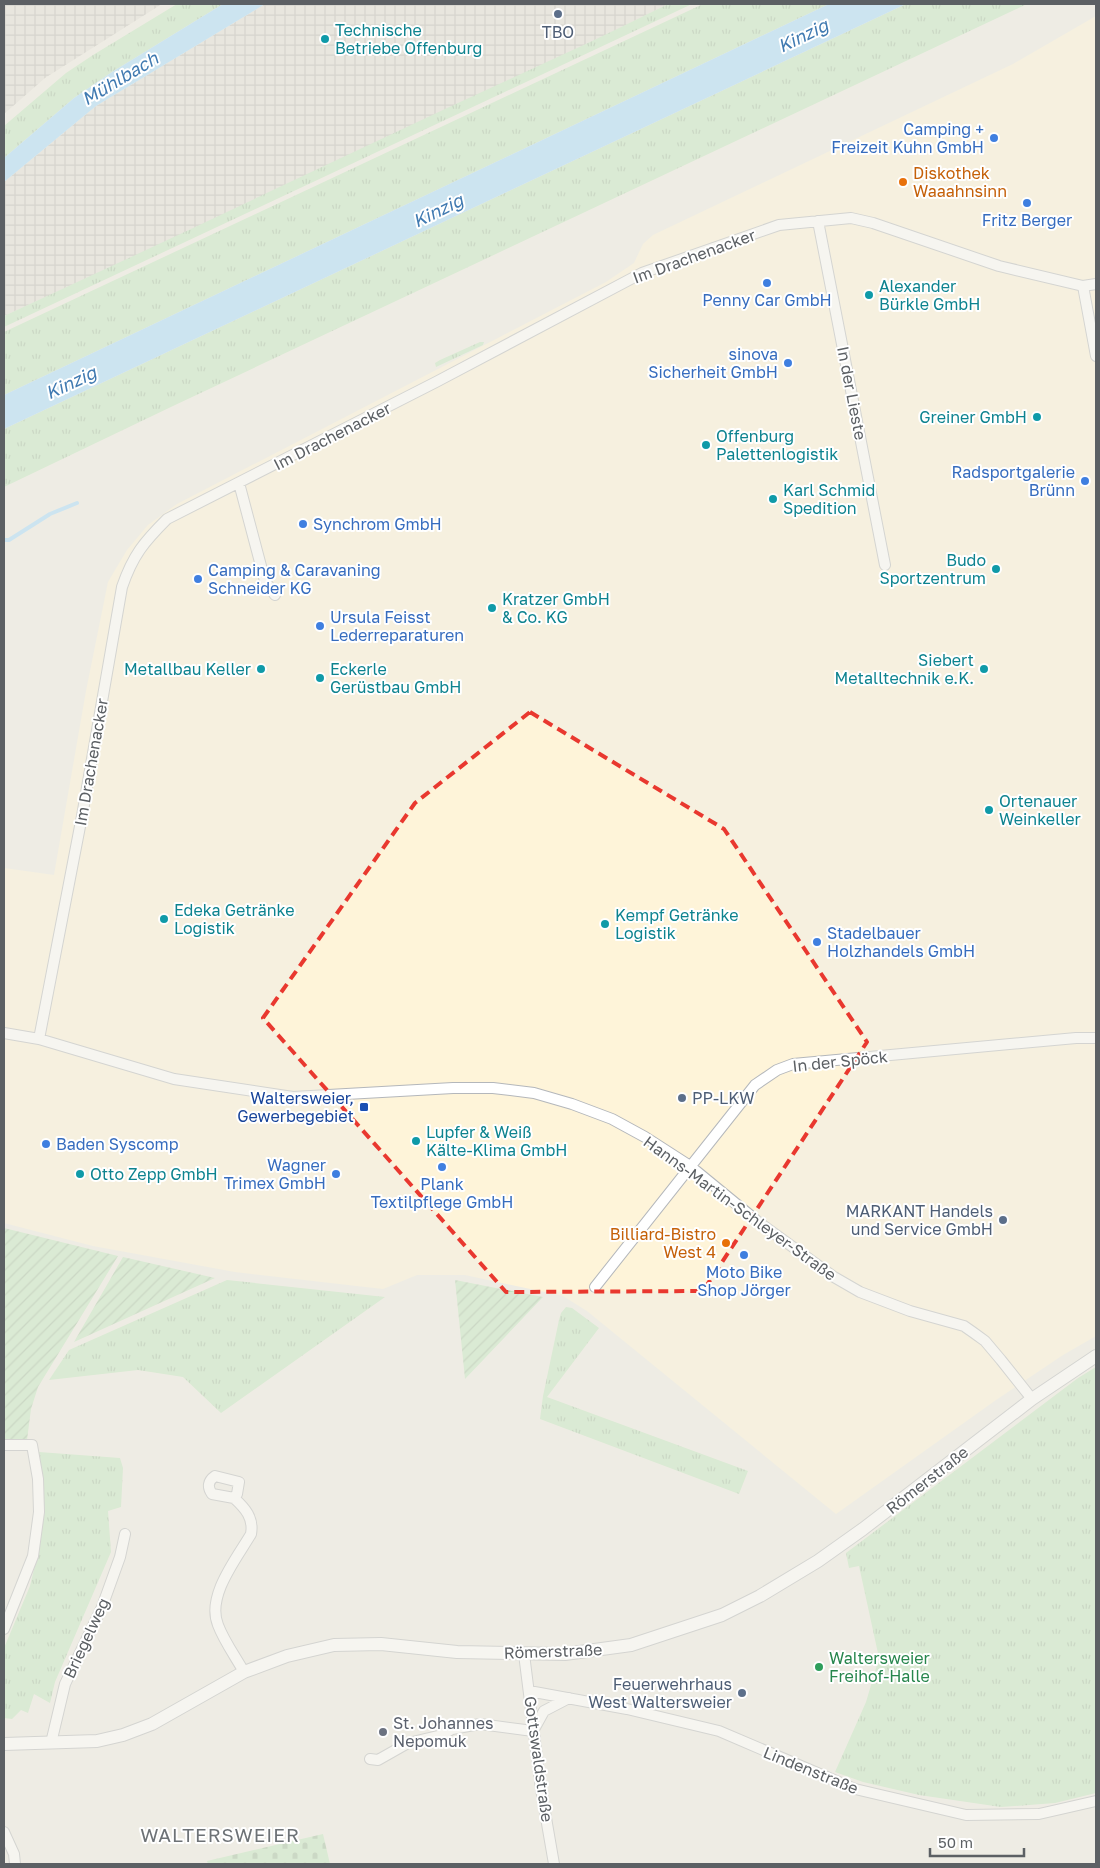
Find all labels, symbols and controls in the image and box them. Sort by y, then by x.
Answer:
marker: TBO [552,8,564,20]
water label: Kinzig [774,13,833,57]
place label: Technische Betriebe Offenburg [335,20,482,58]
place label: TBO [542,22,574,42]
marker: Technische Betriebe Offenburg [319,33,331,45]
water label: Mühlbach [77,46,163,110]
place label: Camping + Freizeit Kuhn GmbH [831,119,984,157]
marker: Camping + Freizeit Kuhn GmbH [988,132,1000,144]
place label: Diskothek Waaahnsinn [913,163,1007,201]
marker: Diskothek Waaahnsinn [897,176,909,188]
water label: Kinzig [409,188,468,232]
marker: Fritz Berger [1021,197,1033,209]
place label: Fritz Berger [982,210,1072,230]
street label: Im Drachenacker [630,225,758,287]
place label: Alexander Bürkle GmbH [879,276,980,314]
marker: Penny Car GmbH [761,277,773,289]
marker: Alexander Bürkle GmbH [863,289,875,301]
place label: Penny Car GmbH [702,290,832,310]
place label: sinova Sicherheit GmbH [648,344,778,382]
street label: In der Lieste [833,344,871,442]
marker: sinova Sicherheit GmbH [782,357,794,369]
water label: Kinzig [42,360,101,403]
street label: Im Drachenacker [270,398,394,474]
place label: Greiner GmbH [919,407,1027,427]
marker: Greiner GmbH [1031,411,1043,423]
place label: Offenburg Palettenlogistik [716,426,838,464]
marker: Offenburg Palettenlogistik [700,439,712,451]
place label: Radsportgalerie Brünn [952,462,1075,500]
marker: Radsportgalerie Brünn [1079,475,1091,487]
place label: Karl Schmid Spedition [783,480,875,518]
marker: Karl Schmid Spedition [767,493,779,505]
place label: Synchrom GmbH [313,514,442,534]
marker: Synchrom GmbH [297,518,309,530]
place label: Budo Sportzentrum [879,550,986,588]
place label: Camping & Caravaning Schneider KG [208,560,381,598]
marker: Budo Sportzentrum [990,563,1002,575]
marker: Camping & Caravaning Schneider KG [192,573,204,585]
place label: Kratzer GmbH & Co. KG [502,589,610,627]
marker: Kratzer GmbH & Co. KG [486,602,498,614]
place label: Ursula Feisst Lederreparaturen [330,607,464,645]
marker: Ursula Feisst Lederreparaturen [314,620,326,632]
place label: Siebert Metalltechnik e.K. [835,650,974,688]
place label: Metallbau Keller [124,659,251,679]
place label: Eckerle Gerüstbau GmbH [330,659,461,697]
marker: Metallbau Keller [255,663,267,675]
marker: Siebert Metalltechnik e.K. [978,663,990,675]
marker: Eckerle Gerüstbau GmbH [314,672,326,684]
street label: Im Drachenacker [70,697,112,827]
place label: Ortenauer Weinkeller [999,791,1081,829]
marker: Ortenauer Weinkeller [983,804,995,816]
place label: Edeka Getränke Logistik [174,900,295,938]
place label: Kempf Getränke Logistik [615,905,739,943]
marker: Edeka Getränke Logistik [158,913,170,925]
marker: Kempf Getränke Logistik [599,918,611,930]
place label: Stadelbauer Holzhandels GmbH [827,923,975,961]
marker: Stadelbauer Holzhandels GmbH [811,936,823,948]
street label: In der Spöck [791,1046,889,1076]
place label: Waltersweier, Gewerbegebiet [237,1088,354,1126]
place label: PP-LKW [692,1088,755,1108]
marker: PP-LKW [676,1092,688,1104]
marker: Waltersweier, Gewerbegebiet [358,1101,370,1113]
place label: Lupfer & Weiß Kälte-Klima GmbH [426,1122,567,1160]
street label: Hanns-Martin-Schleyer-Straße [640,1131,840,1285]
place label: Baden Syscomp [56,1134,179,1154]
marker: Lupfer & Weiß Kälte-Klima GmbH [410,1135,422,1147]
marker: Baden Syscomp [40,1138,52,1150]
place label: Wagner Trimex GmbH [224,1155,326,1193]
marker: Plank Textilpflege GmbH [436,1161,448,1173]
place label: Otto Zepp GmbH [90,1164,218,1184]
marker: Otto Zepp GmbH [74,1168,86,1180]
marker: Wagner Trimex GmbH [330,1168,342,1180]
place label: Plank Textilpflege GmbH [371,1174,513,1212]
place label: MARKANT Handels und Service GmbH [846,1201,993,1239]
marker: MARKANT Handels und Service GmbH [997,1214,1009,1226]
place label: Billiard-Bistro West 4 [610,1224,716,1262]
marker: Billiard-Bistro West 4 [720,1237,732,1249]
marker: Moto Bike Shop Jörger [738,1249,750,1261]
place label: Moto Bike Shop Jörger [697,1262,791,1300]
street label: Römerstraße [882,1442,972,1518]
street label: Briegelweg [59,1595,113,1681]
street label: Römerstraße [503,1639,603,1663]
place label: Waltersweier Freihof-Halle [829,1648,930,1686]
marker: Waltersweier Freihof-Halle [813,1661,825,1673]
place label: Feuerwehrhaus West Waltersweier [588,1674,732,1712]
marker: Feuerwehrhaus West Waltersweier [736,1687,748,1699]
street label: Gottswaldstraße [520,1695,558,1823]
place label: St. Johannes Nepomuk [393,1713,493,1751]
marker: St. Johannes Nepomuk [377,1726,389,1738]
street label: Lindenstraße [761,1742,861,1798]
district label: WALTERSWEIER [140,1823,300,1846]
scale bar [930,1826,1024,1858]
text: 50 m [938,1833,973,1851]

